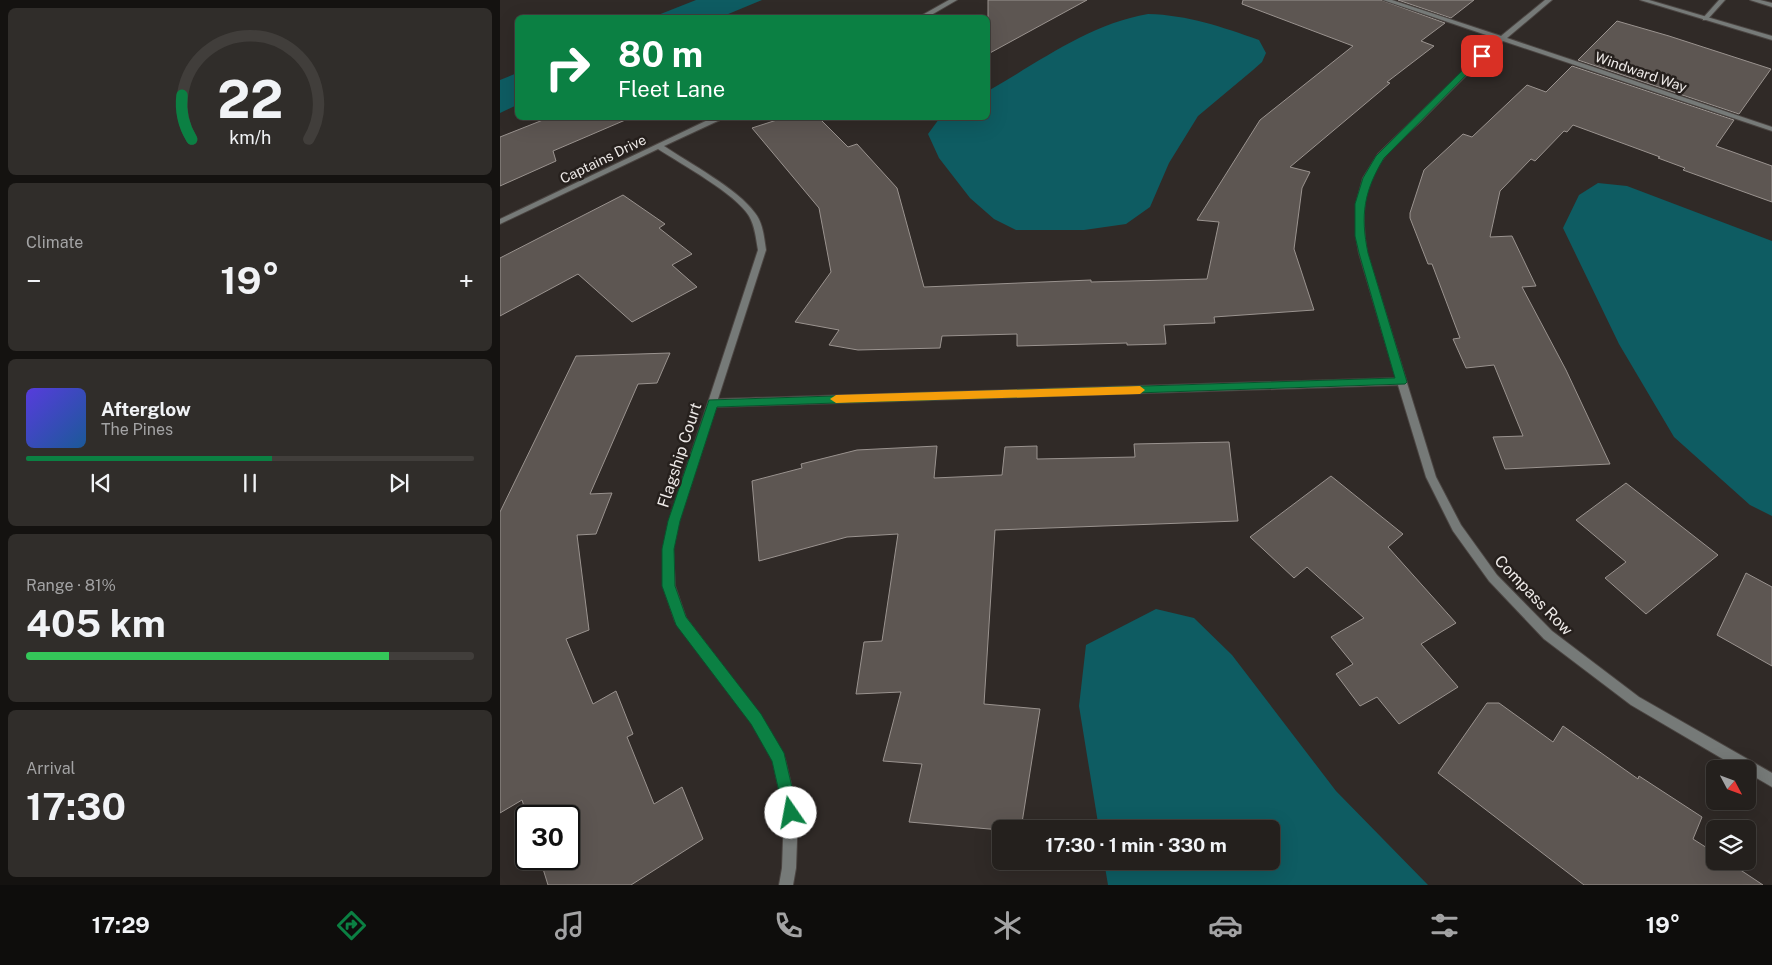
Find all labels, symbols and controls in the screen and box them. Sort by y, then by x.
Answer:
text: 80 m [618,34,703,75]
icon: right [535,35,600,100]
pin [1461,35,1503,77]
icon: arrive [1468,42,1496,70]
street label: Windward Way [1593,49,1690,95]
text: 22 [217,69,283,130]
text: Fleet Lane [618,76,725,102]
text: km/h [229,127,271,148]
street label: Captains Drive [557,131,649,187]
text: Climate [26,233,83,252]
text: 19° [220,258,280,303]
text: − [26,264,42,297]
text: + [458,264,474,297]
text: Afterglow [101,398,191,420]
street label: Flagship Court [654,400,705,510]
text: The Pines [101,420,173,439]
icon: previous [87,469,115,497]
icon: pause [236,469,264,497]
icon: next [385,469,413,497]
street label: Compass Row [1491,551,1577,640]
text: Range · 81% [26,576,116,595]
text: 405 km [26,601,166,646]
text: Arrival [26,759,75,778]
north arrow [1706,760,1756,810]
map controls [1706,760,1756,870]
text: 17:30 [26,784,126,829]
position arrow [764,786,816,838]
speed limit sign: 30 [515,805,580,870]
button: layers [1706,820,1756,870]
text: 17:30 · 1 min · 330 m [1045,834,1227,856]
icon: directions [334,908,369,943]
icon: music [552,908,587,943]
icon: phone [771,908,806,943]
icon: climate [990,908,1025,943]
icon: car [1208,908,1243,943]
icon: filters [1427,908,1462,943]
text: 17:29 [92,912,150,938]
text: 19° [1646,912,1680,938]

